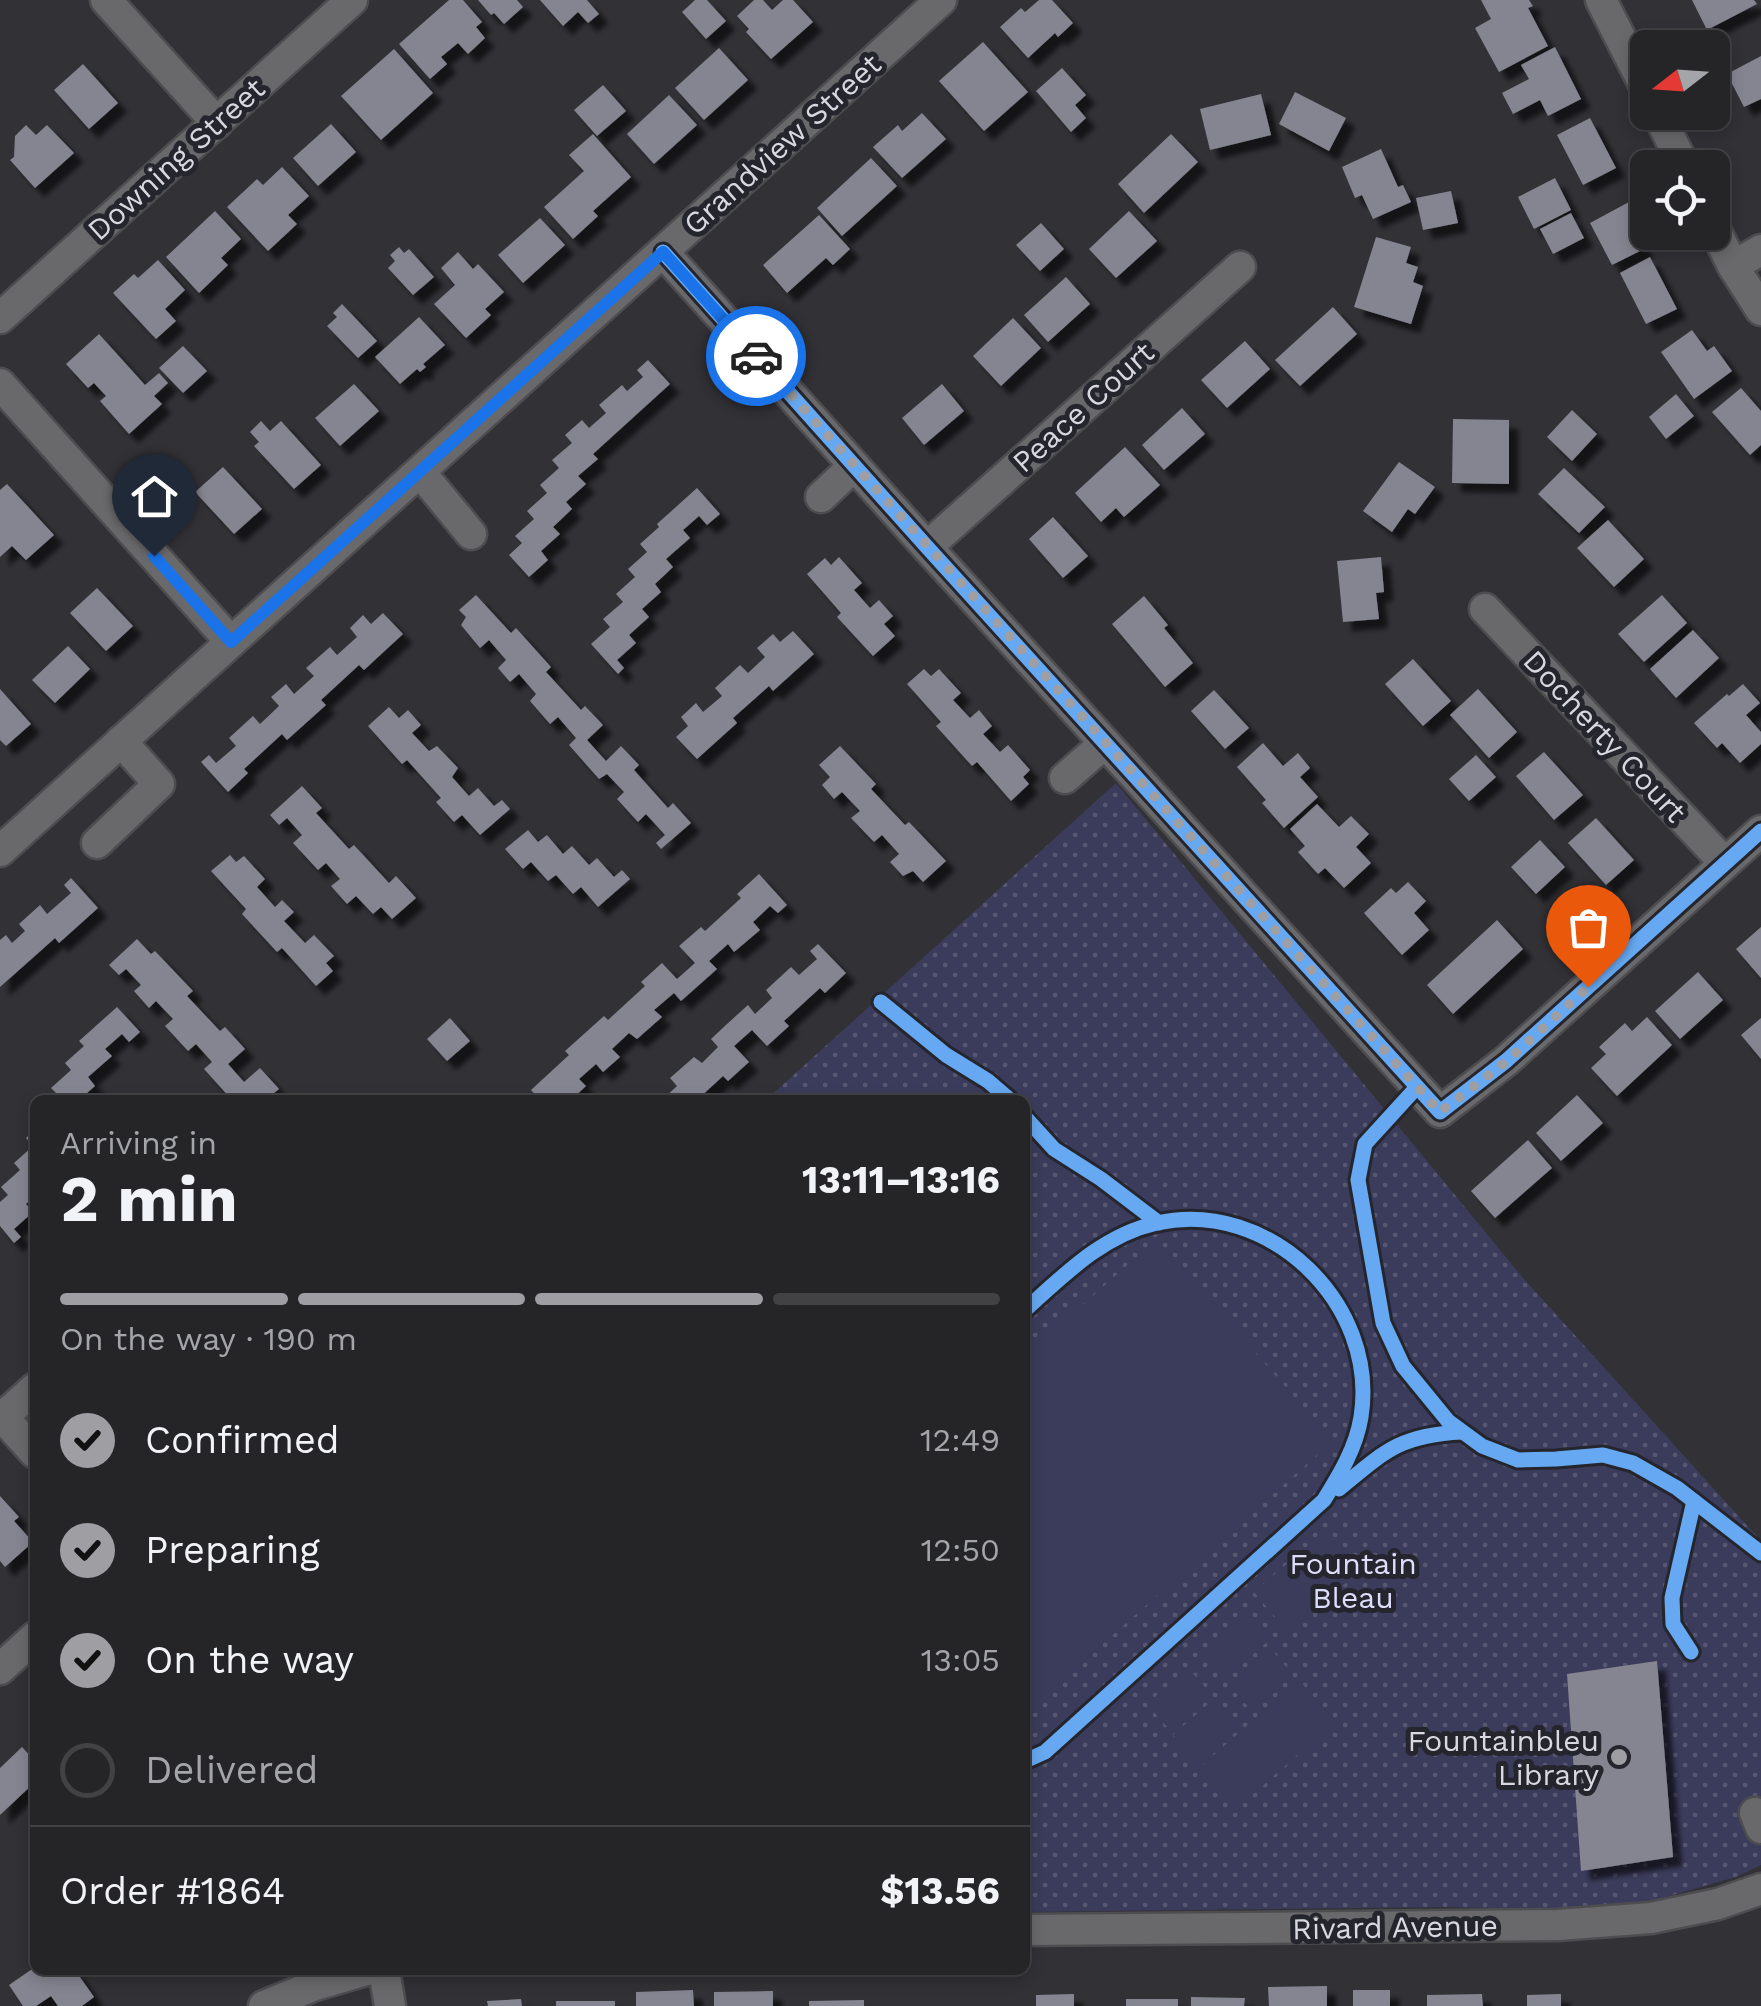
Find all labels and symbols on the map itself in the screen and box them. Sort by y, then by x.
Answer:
north arrow [1630,30,1730,130]
street label: Grandview Street [676,46,888,242]
street label: Downing Street [80,70,272,248]
courier [706,306,806,406]
street label: Peace Court [1005,334,1161,479]
pin [112,454,197,557]
street label: Docherty Court [1516,643,1694,829]
pin [1546,885,1631,988]
park label: Fountain Bleau [1289,1546,1417,1615]
place label: Fountainbleu Library [1408,1723,1600,1792]
marker: Fountainbleu Library [1608,1746,1630,1768]
street label: Rivard Avenue [1292,1908,1498,1946]

